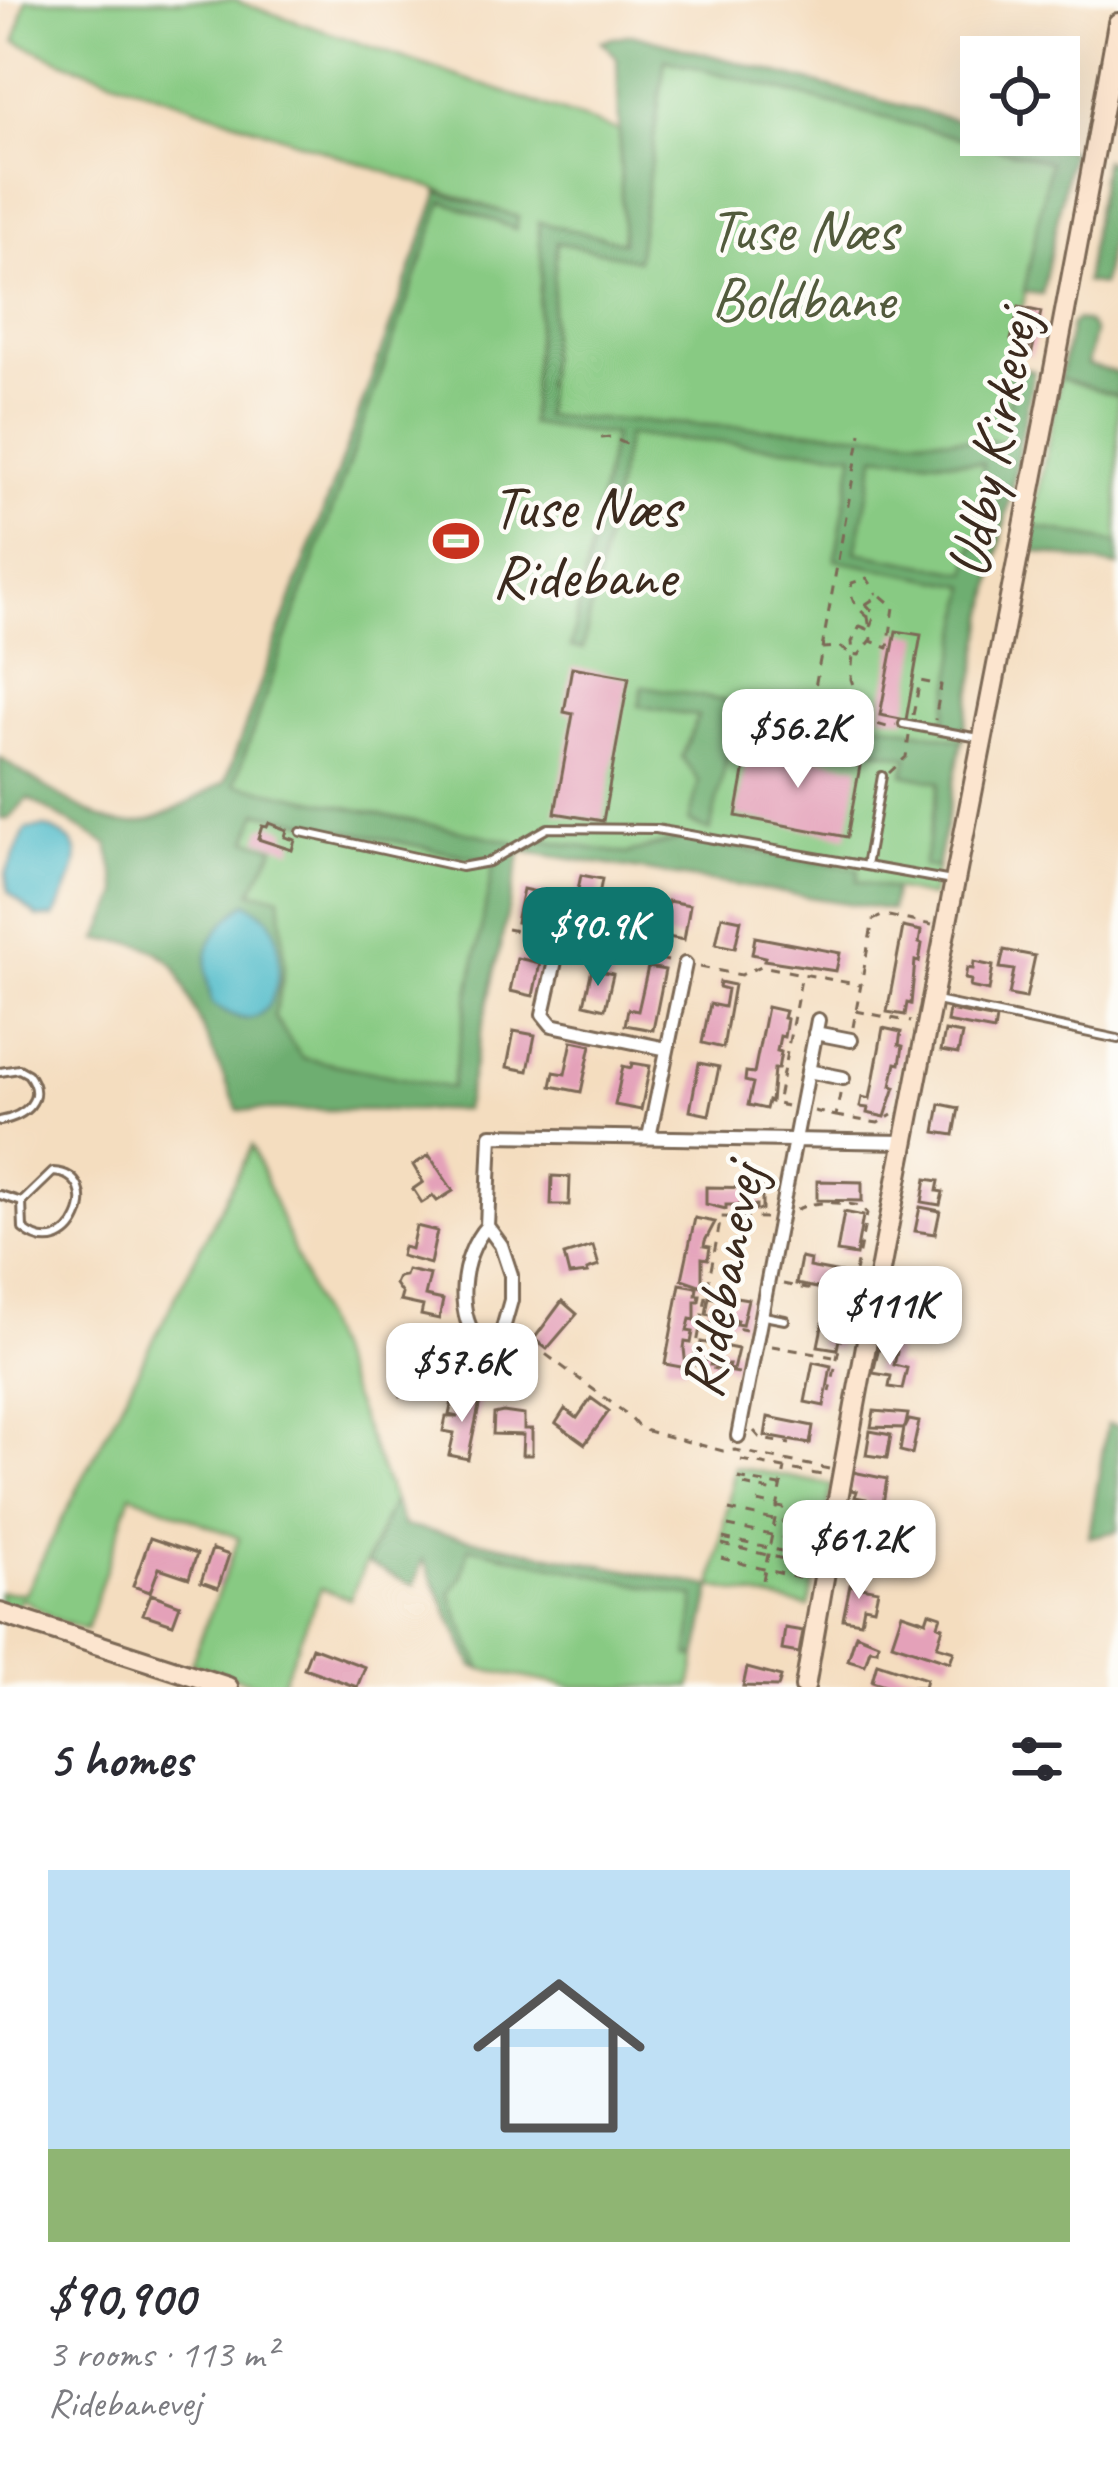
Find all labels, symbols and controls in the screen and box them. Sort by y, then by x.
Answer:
map controls [960,36,1080,156]
button: locate [960,36,1080,156]
park label: Tuse Næs Boldbane [709,192,902,337]
street label: Udby Kirkevej [929,299,1056,584]
place label: Tuse Næs Ridebane [492,469,685,614]
sports icon: Tuse Næs Ridebane [431,516,481,566]
pin: $56.2K [700,689,896,791]
text: $56.2K [749,703,847,752]
pin: $90.9K [500,887,696,989]
text: $90.9K [550,901,646,950]
street label: Ridebanevej [662,1151,783,1404]
pin: $111K [806,1266,974,1368]
text: $111K [845,1280,935,1329]
pin: $57.6K [364,1323,560,1425]
text: $57.6K [413,1337,511,1386]
pin: $61.2K [761,1500,957,1602]
text: $61.2K [810,1514,908,1563]
icon: filters [1004,1726,1070,1792]
text: 5 homes [48,1727,191,1791]
icon: home [451,1948,667,2164]
text: $90,900 [48,2266,195,2330]
text: 3 rooms · 113 m² [48,2330,276,2379]
text: Ridebanevej [48,2379,201,2428]

